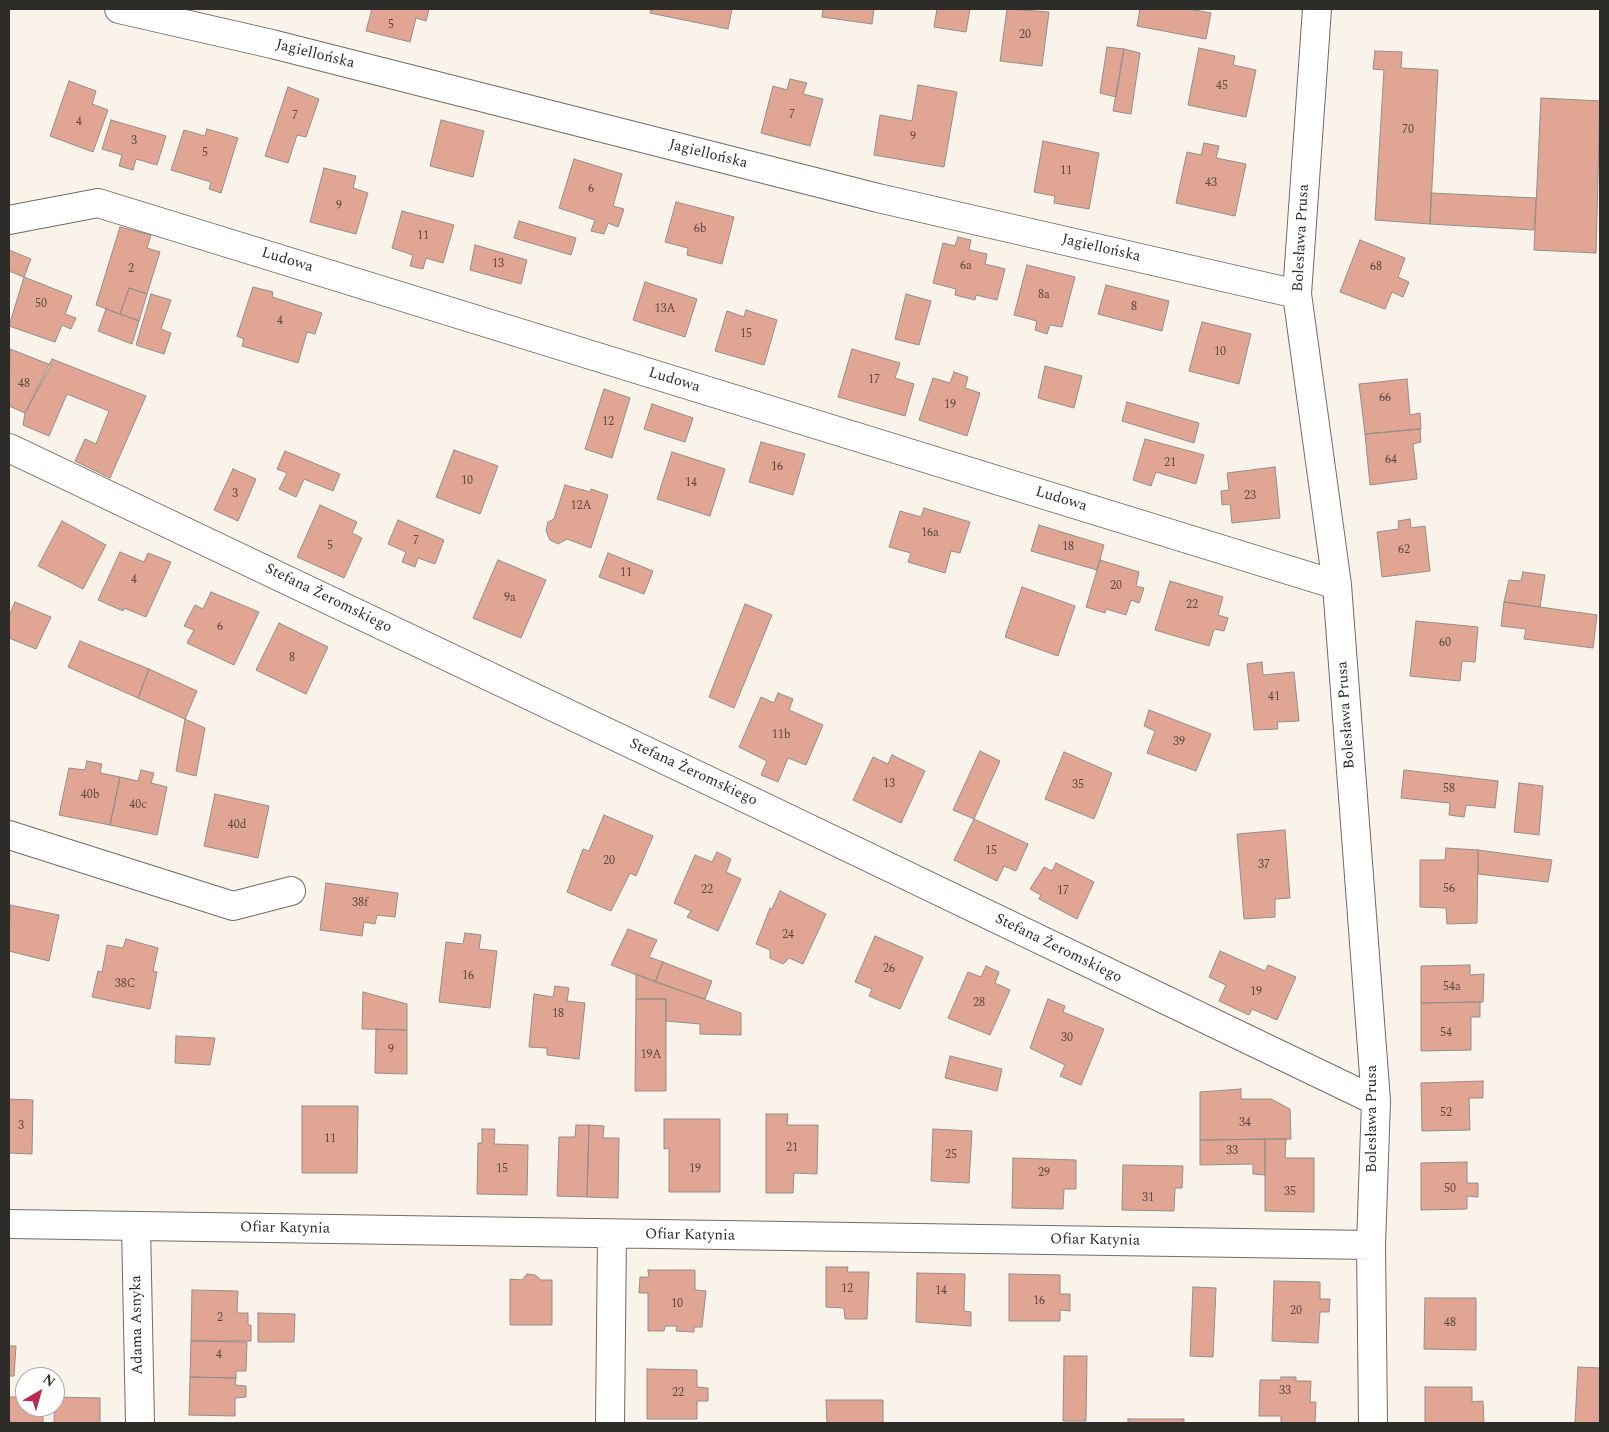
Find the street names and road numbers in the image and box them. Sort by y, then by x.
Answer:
street label: Jagiellońska [274,37,356,73]
street label: Jagiellońska [667,137,749,173]
street label: Bolesława Prusa [1290,184,1314,292]
street label: Jagiellońska [1060,231,1142,267]
street label: Ludowa [259,245,315,277]
street label: Ludowa [646,365,702,397]
street label: Ludowa [1033,484,1089,516]
street label: Stefana Żeromskiego [262,560,394,638]
street label: Bolesława Prusa [1334,661,1360,769]
street label: Stefana Żeromskiego [626,735,760,811]
street label: Stefana Żeromskiego [992,910,1124,988]
street label: Bolesława Prusa [1364,1065,1382,1173]
street label: Ofiar Katynia [240,1219,330,1239]
street label: Ofiar Katynia [645,1226,735,1246]
street label: Ofiar Katynia [1050,1231,1140,1251]
street label: Adama Asnyka [128,1275,148,1375]

